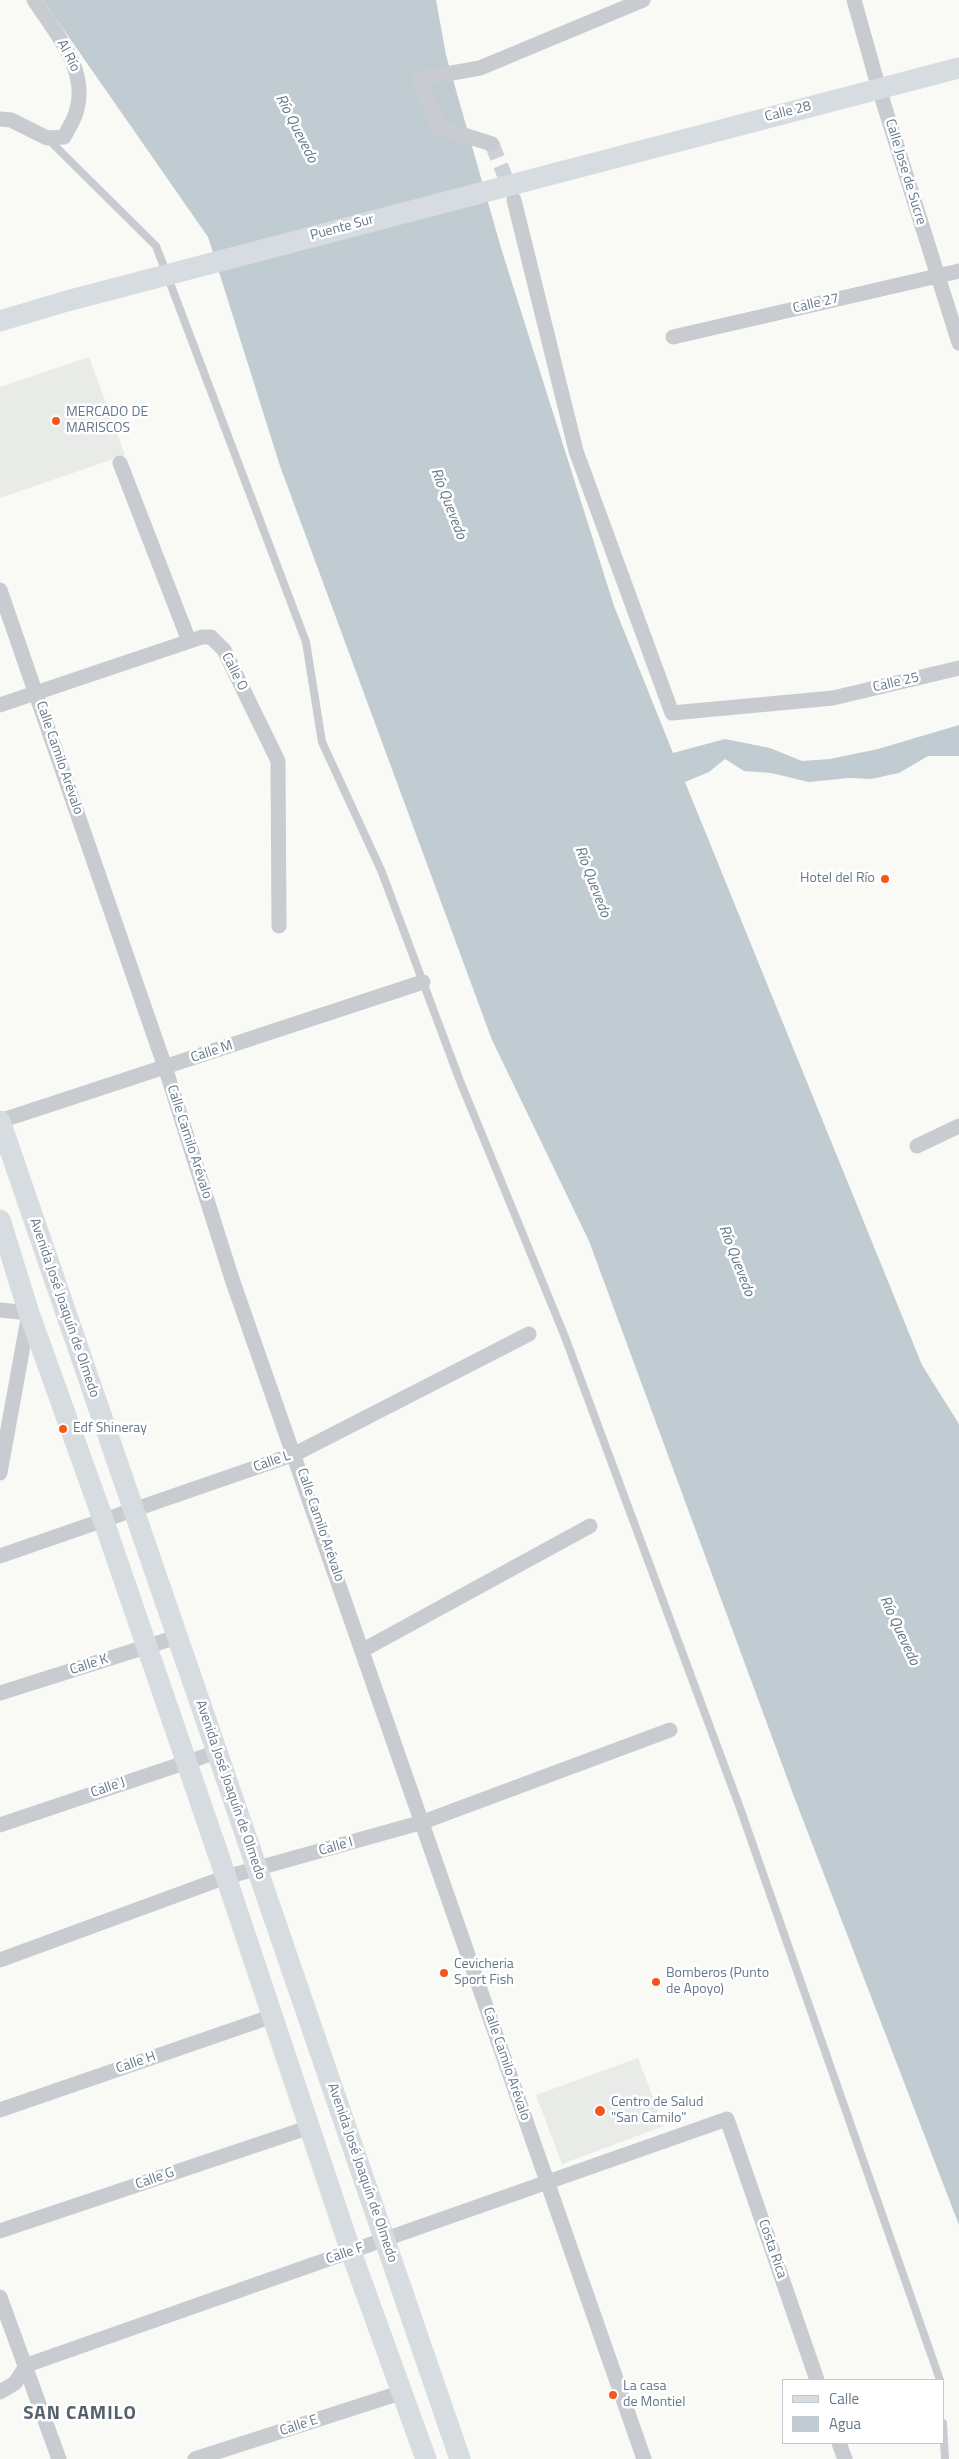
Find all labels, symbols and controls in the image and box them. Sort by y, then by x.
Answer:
street label: Al Río [53,37,83,75]
water label: Río Quevedo [271,92,321,166]
street label: Calle 28 [763,98,813,126]
street label: Calle Jose de Sucre [881,117,929,227]
street label: Puente Sur [308,211,376,245]
street label: Calle 27 [791,291,841,317]
place label: MERCADO DE MARISCOS [66,405,148,438]
marker: MERCADO DE MARISCOS [50,415,62,427]
water label: Río Quevedo [426,466,470,542]
street label: Calle O [217,650,251,694]
street label: Calle 25 [871,670,921,696]
street label: Calle Camilo Arévalo [32,699,86,817]
water label: Río Quevedo [570,844,614,920]
place label: Hotel del Río [800,871,875,887]
marker: Hotel del Río [879,873,891,885]
street label: Calle M [189,1037,235,1067]
street label: Calle Camilo Arévalo [163,1083,215,1201]
street label: Avenida José Joaquín de Olmedo [25,1216,103,1400]
water label: Río Quevedo [714,1223,758,1299]
place label: Edf Shineray [73,1421,147,1437]
marker: Edf Shineray [57,1423,69,1435]
street label: Calle L [251,1448,293,1476]
street label: Calle Camilo Arévalo [293,1466,347,1584]
water label: Río Quevedo [875,1593,923,1669]
street label: Calle K [68,1651,110,1679]
street label: Avenida José Joaquín de Olmedo [191,1698,269,1882]
street label: Calle J [89,1774,127,1802]
street label: Calle I [317,1834,355,1860]
place label: Cevicheria Sport Fish [454,1957,514,1990]
place label: Bomberos (Punto de Apoyo) [666,1966,769,1998]
marker: Cevicheria Sport Fish [438,1967,450,1979]
marker: Bomberos (Punto de Apoyo) [650,1976,662,1988]
street label: Calle Camilo Arévalo [479,2005,533,2123]
street label: Calle H [114,2048,158,2078]
street label: Avenida José Joaquín de Olmedo [323,2081,401,2265]
place label: Centro de Salud "San Camilo" [611,2095,703,2128]
marker: Centro de Salud "San Camilo" [593,2104,607,2118]
street label: Calle G [133,2165,177,2193]
street label: Costa Rica [754,2217,790,2281]
street label: Calle F [324,2240,366,2268]
place label: La casa de Montiel [623,2379,685,2412]
legend [782,2379,944,2444]
text: Calle [829,2387,859,2410]
marker: La casa de Montiel [607,2389,619,2401]
district label: SAN CAMILO [22,2403,138,2425]
street label: Calle E [278,2412,320,2440]
text: Agua [829,2412,861,2435]

